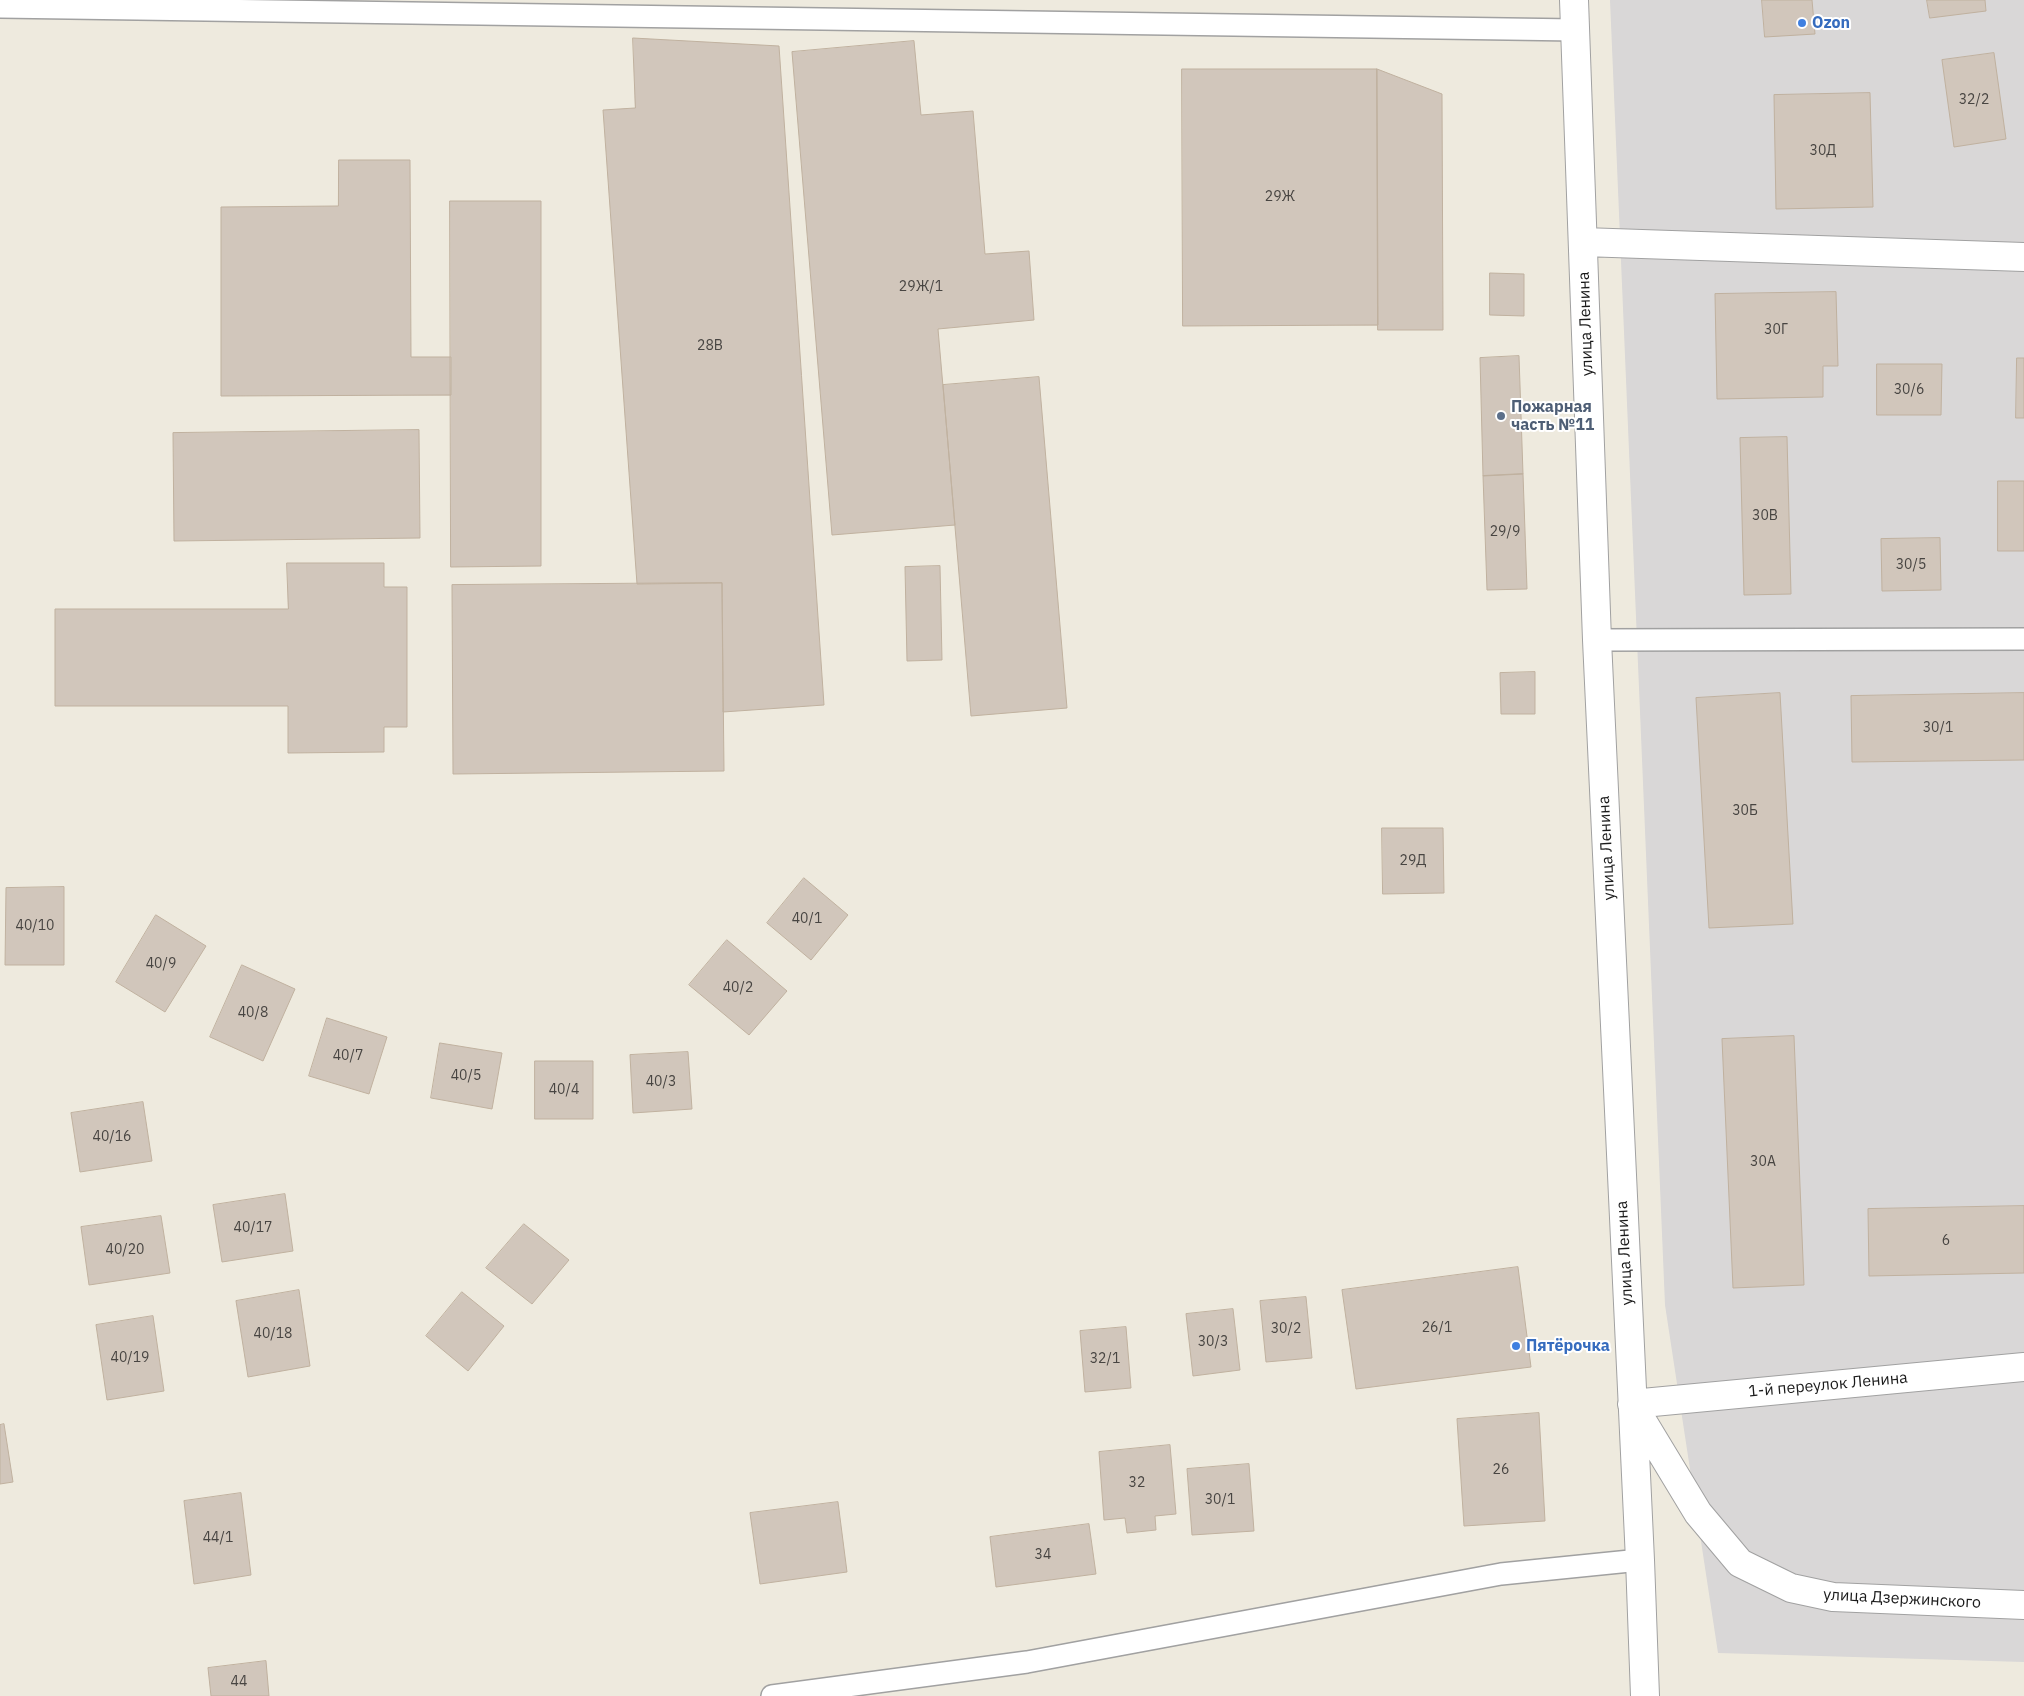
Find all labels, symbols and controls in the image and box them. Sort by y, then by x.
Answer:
place label: Ozon [1812,13,1850,33]
marker: Ozon [1796,17,1808,29]
house number: 32/2 [1959,92,1989,108]
house number: 30Д [1810,143,1836,159]
house number: 29Ж [1265,189,1295,205]
street label: улица Ленина [1575,271,1597,377]
house number: 29Ж/1 [899,279,943,295]
house number: 30Г [1764,322,1788,338]
house number: 28В [697,338,723,354]
house number: 30/6 [1894,382,1924,398]
place label: Пожарная часть №11 [1511,397,1594,435]
marker: Пожарная часть №11 [1495,410,1507,422]
house number: 30В [1752,508,1778,524]
house number: 29/9 [1490,524,1520,540]
house number: 30/5 [1896,557,1926,573]
house number: 30/1 [1923,720,1953,736]
street label: улица Ленина [1595,795,1619,901]
house number: 30Б [1732,803,1758,819]
house number: 29Д [1400,853,1426,869]
house number: 40/1 [792,911,822,927]
house number: 40/10 [16,918,54,934]
house number: 40/9 [146,956,176,972]
house number: 40/2 [723,980,753,996]
house number: 40/8 [238,1005,268,1021]
house number: 40/7 [333,1048,363,1064]
house number: 40/5 [451,1068,481,1084]
house number: 40/3 [646,1074,676,1090]
house number: 40/4 [549,1082,579,1098]
house number: 40/16 [93,1129,131,1145]
house number: 30А [1750,1154,1776,1170]
street label: улица Ленина [1613,1200,1637,1306]
house number: 40/17 [234,1220,272,1236]
house number: 6 [1942,1233,1950,1249]
house number: 40/20 [106,1242,144,1258]
house number: 26/1 [1422,1320,1452,1336]
house number: 30/2 [1271,1321,1301,1337]
house number: 40/18 [254,1326,292,1342]
house number: 30/3 [1198,1334,1228,1350]
place label: Пятёрочка [1526,1336,1610,1356]
marker: Пятёрочка [1510,1340,1522,1352]
house number: 40/19 [111,1350,149,1366]
house number: 32/1 [1090,1351,1120,1367]
street label: 1-й переулок Ленина [1748,1368,1908,1402]
house number: 26 [1493,1462,1509,1478]
house number: 32 [1129,1475,1145,1491]
house number: 30/1 [1205,1492,1235,1508]
house number: 44/1 [203,1530,233,1546]
house number: 34 [1035,1547,1051,1563]
street label: улица Дзержинского [1823,1585,1981,1613]
house number: 44 [231,1674,247,1690]

